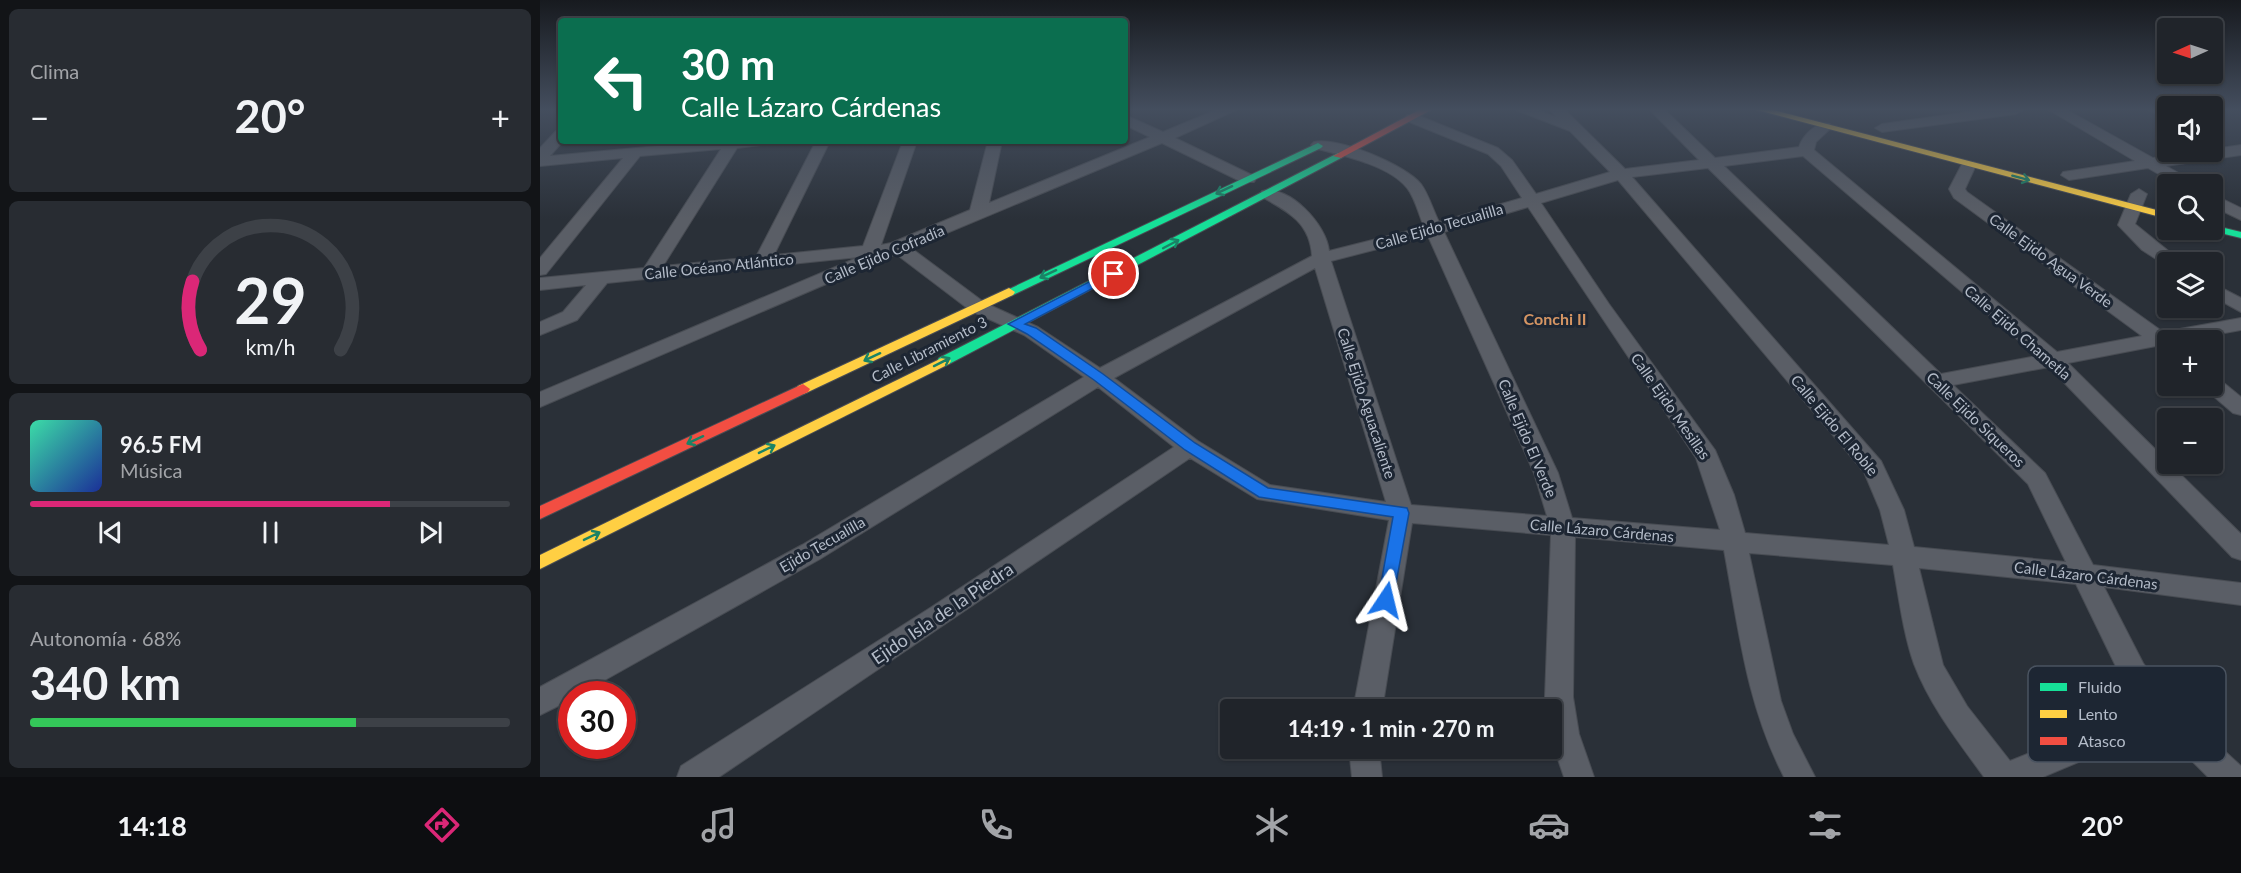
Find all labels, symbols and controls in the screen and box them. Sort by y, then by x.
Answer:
north arrow [2157,18,2223,84]
map controls [2157,18,2223,474]
text: 30 m [681,39,775,89]
icon: left [582,42,660,120]
text: Clima [30,59,79,83]
text: 20° [235,89,305,143]
text: Calle Lázaro Cárdenas [681,90,941,123]
button: sound [2157,96,2223,162]
text: − [30,97,49,137]
text: + [491,97,510,137]
one-way arrow [2011,173,2030,185]
button: search [2157,174,2223,240]
one-way arrow [1216,185,1234,197]
street label: Calle Ejido Tecualilla [1373,199,1505,253]
street label: Calle Ejido Agua Verde [1986,209,2116,311]
street label: Calle Ejido Cofradía [821,221,947,287]
one-way arrow [1162,238,1180,250]
pin [1088,248,1139,299]
street label: Calle Océano Atlántico [643,249,795,283]
button: layers [2157,252,2223,318]
icon: arrive [1097,257,1130,290]
text: 29 [234,262,306,337]
one-way arrow [1040,269,1058,281]
street label: Calle Ejido Chametla [1961,281,2075,383]
district label: Conchi II [1524,309,1586,328]
street label: Calle Libramiento 3 [868,312,990,386]
street label: Calle Ejido Aguacaliente [1334,325,1400,481]
button: + [2157,330,2223,396]
text: km/h [245,334,295,360]
street label: Calle Ejido Mesillas [1628,349,1714,463]
one-way arrow [863,352,881,364]
one-way arrow [932,356,950,368]
street label: Calle Ejido Siqueros [1923,368,2029,470]
street label: Calle Ejido El Roble [1788,371,1882,479]
street label: Calle Ejido El Verde [1495,376,1561,500]
button: − [2157,408,2223,474]
text: 96.5 FM [120,431,202,458]
one-way arrow [687,435,705,447]
one-way arrow [758,443,775,455]
text: Música [120,458,183,482]
street label: Ejido Tecualilla [776,512,868,576]
street label: Calle Lázaro Cárdenas [1529,515,1675,545]
icon: previous [94,516,127,549]
icon: pause [254,516,287,549]
icon: next [414,516,447,549]
one-way arrow [583,529,601,541]
street label: Ejido Isla de la Piedra [867,557,1017,669]
street label: Calle Lázaro Cárdenas [2013,557,2159,593]
position arrow [1354,568,1418,632]
text: Autonomía · 68% [30,626,181,650]
text: 340 km [30,656,181,710]
legend [2028,666,2226,762]
text: Fluido [2078,677,2121,696]
speed limit sign: 30 [558,681,636,759]
text: Lento [2078,704,2118,723]
text: 14:19 · 1 min · 270 m [1288,715,1494,742]
text: Atasco [2078,731,2126,750]
icon: directions [421,804,463,846]
icon: music [698,804,740,846]
icon: phone [975,804,1017,846]
icon: climate [1251,804,1293,846]
icon: car [1528,804,1570,846]
icon: filters [1804,804,1846,846]
text: 14:18 [117,809,187,842]
text: 20° [2081,809,2124,842]

